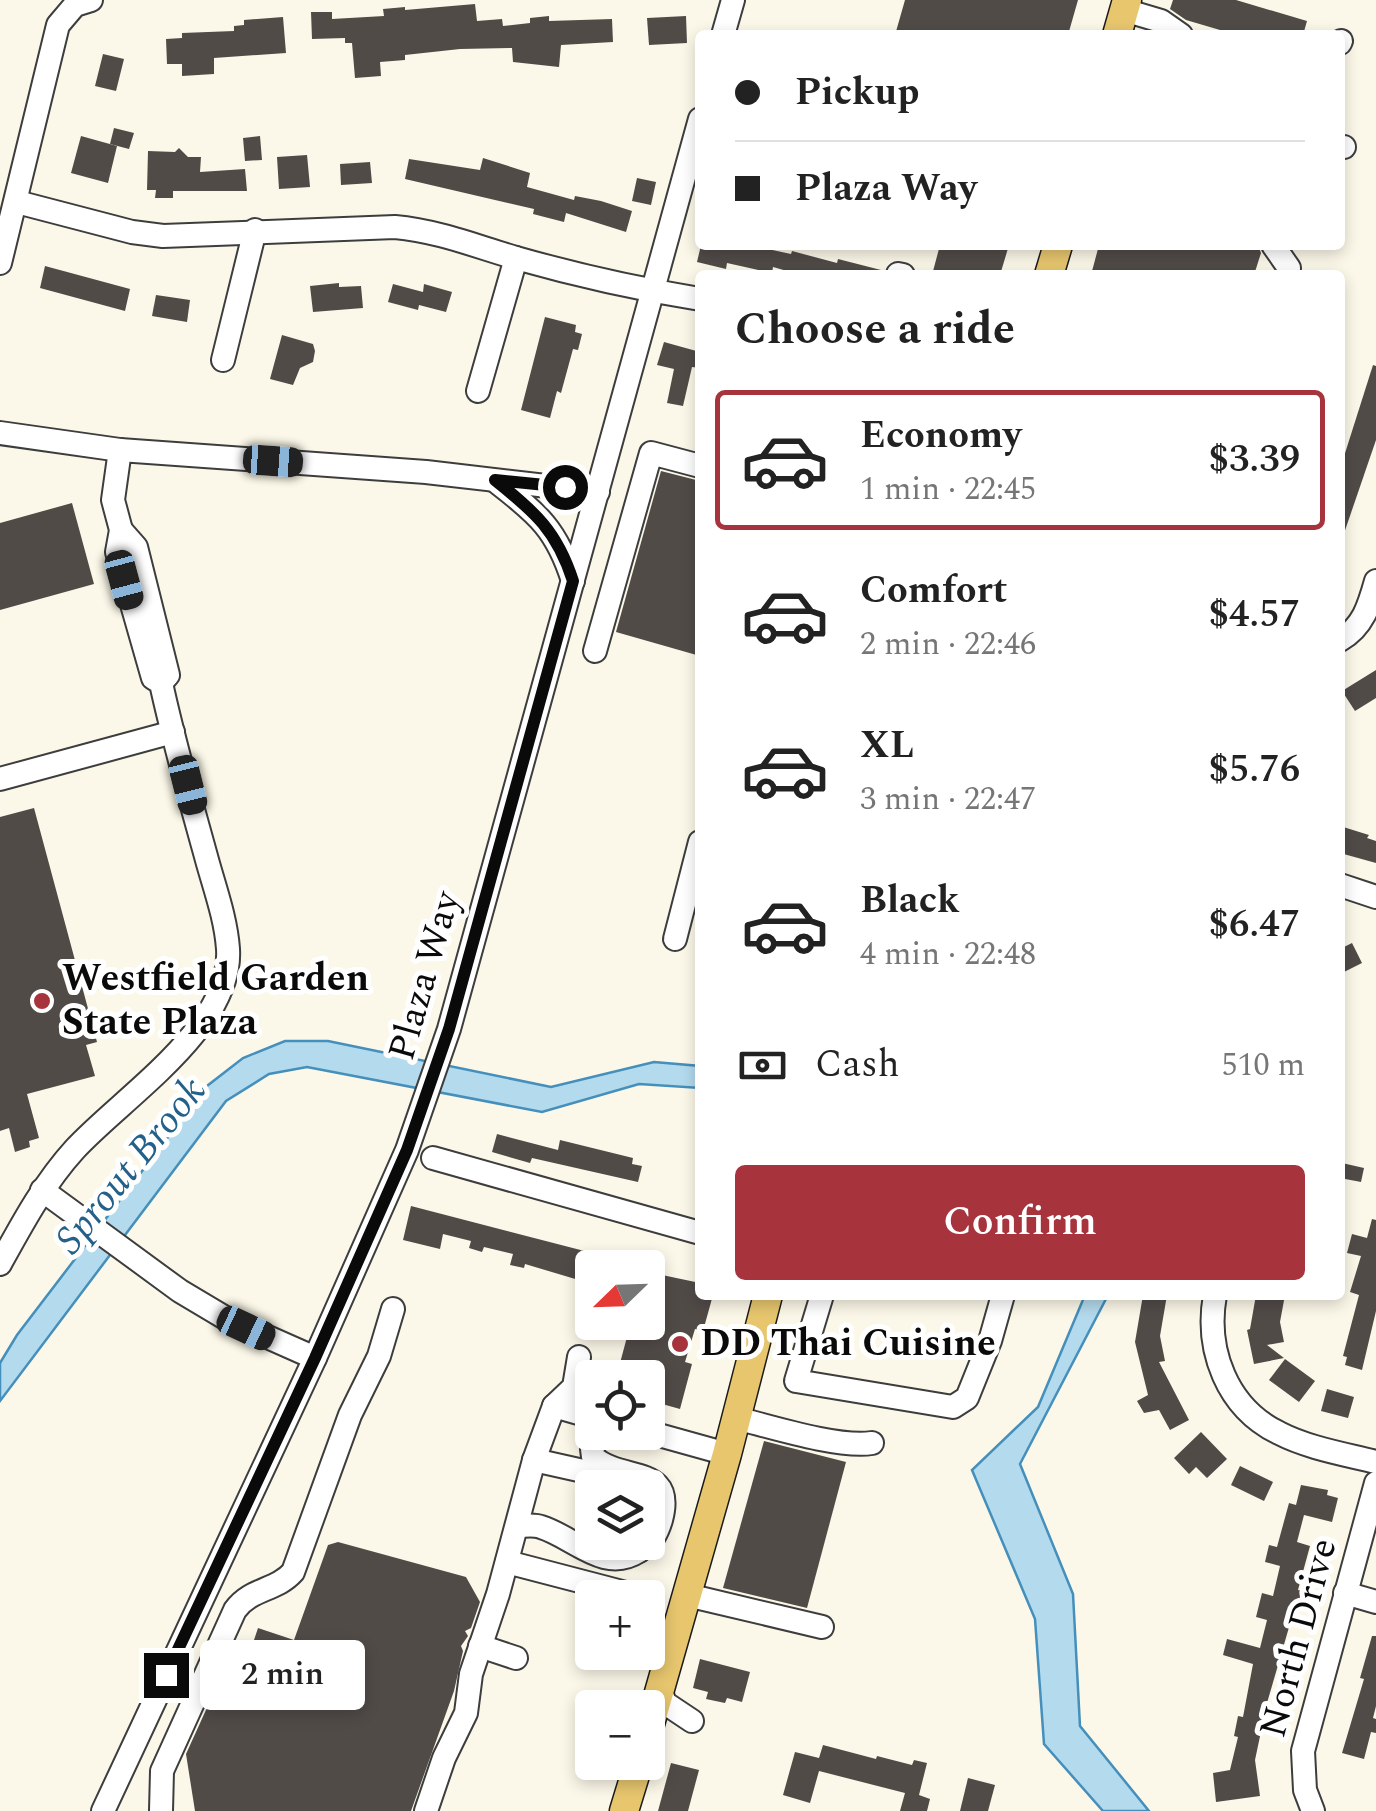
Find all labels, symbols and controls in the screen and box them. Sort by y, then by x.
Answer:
text: Pickup [795,64,919,122]
text: Plaza Way [795,160,977,218]
text: Choose a ride [735,295,1015,364]
text: Economy [860,407,1021,465]
icon: car [740,415,830,505]
text: $3.39 [1209,431,1300,489]
car [242,444,304,478]
route start [543,465,588,510]
text: 1 min · 22:45 [860,465,1036,514]
car [102,547,146,613]
text: Comfort [860,562,1007,620]
icon: car [740,570,830,660]
text: $4.57 [1209,586,1300,644]
text: 2 min · 22:46 [860,620,1036,669]
text: XL [860,717,914,775]
icon: car [740,725,830,815]
text: $5.76 [1209,741,1300,799]
car [166,752,210,818]
text: 3 min · 22:47 [860,775,1036,824]
text: Black [860,872,960,930]
icon: car [740,880,830,970]
street label: Plaza Way [373,883,477,1067]
text: $6.47 [1209,896,1300,954]
text: 4 min · 22:48 [860,930,1036,979]
place label: Westfield Garden State Plaza [62,950,369,1052]
marker: Westfield Garden State Plaza [31,990,53,1012]
text: Cash [815,1036,900,1094]
icon: cash [735,1038,790,1093]
text: 510 m [1221,1041,1305,1090]
water label: Sprout Brook [40,1064,222,1268]
button: Confirm [735,1165,1305,1280]
north arrow [575,1250,665,1340]
map controls [575,1250,665,1780]
car [212,1302,280,1354]
place label: DD Thai Cuisine [700,1315,996,1373]
marker: DD Thai Cuisine [669,1333,691,1355]
button: locate [575,1360,665,1450]
button: layers [575,1470,665,1560]
street label: North Drive [1245,1532,1353,1744]
button: + [575,1580,665,1670]
callout: 2 min [201,1640,366,1710]
text: 2 min [241,1650,324,1699]
route end [144,1653,189,1698]
button: − [575,1690,665,1780]

